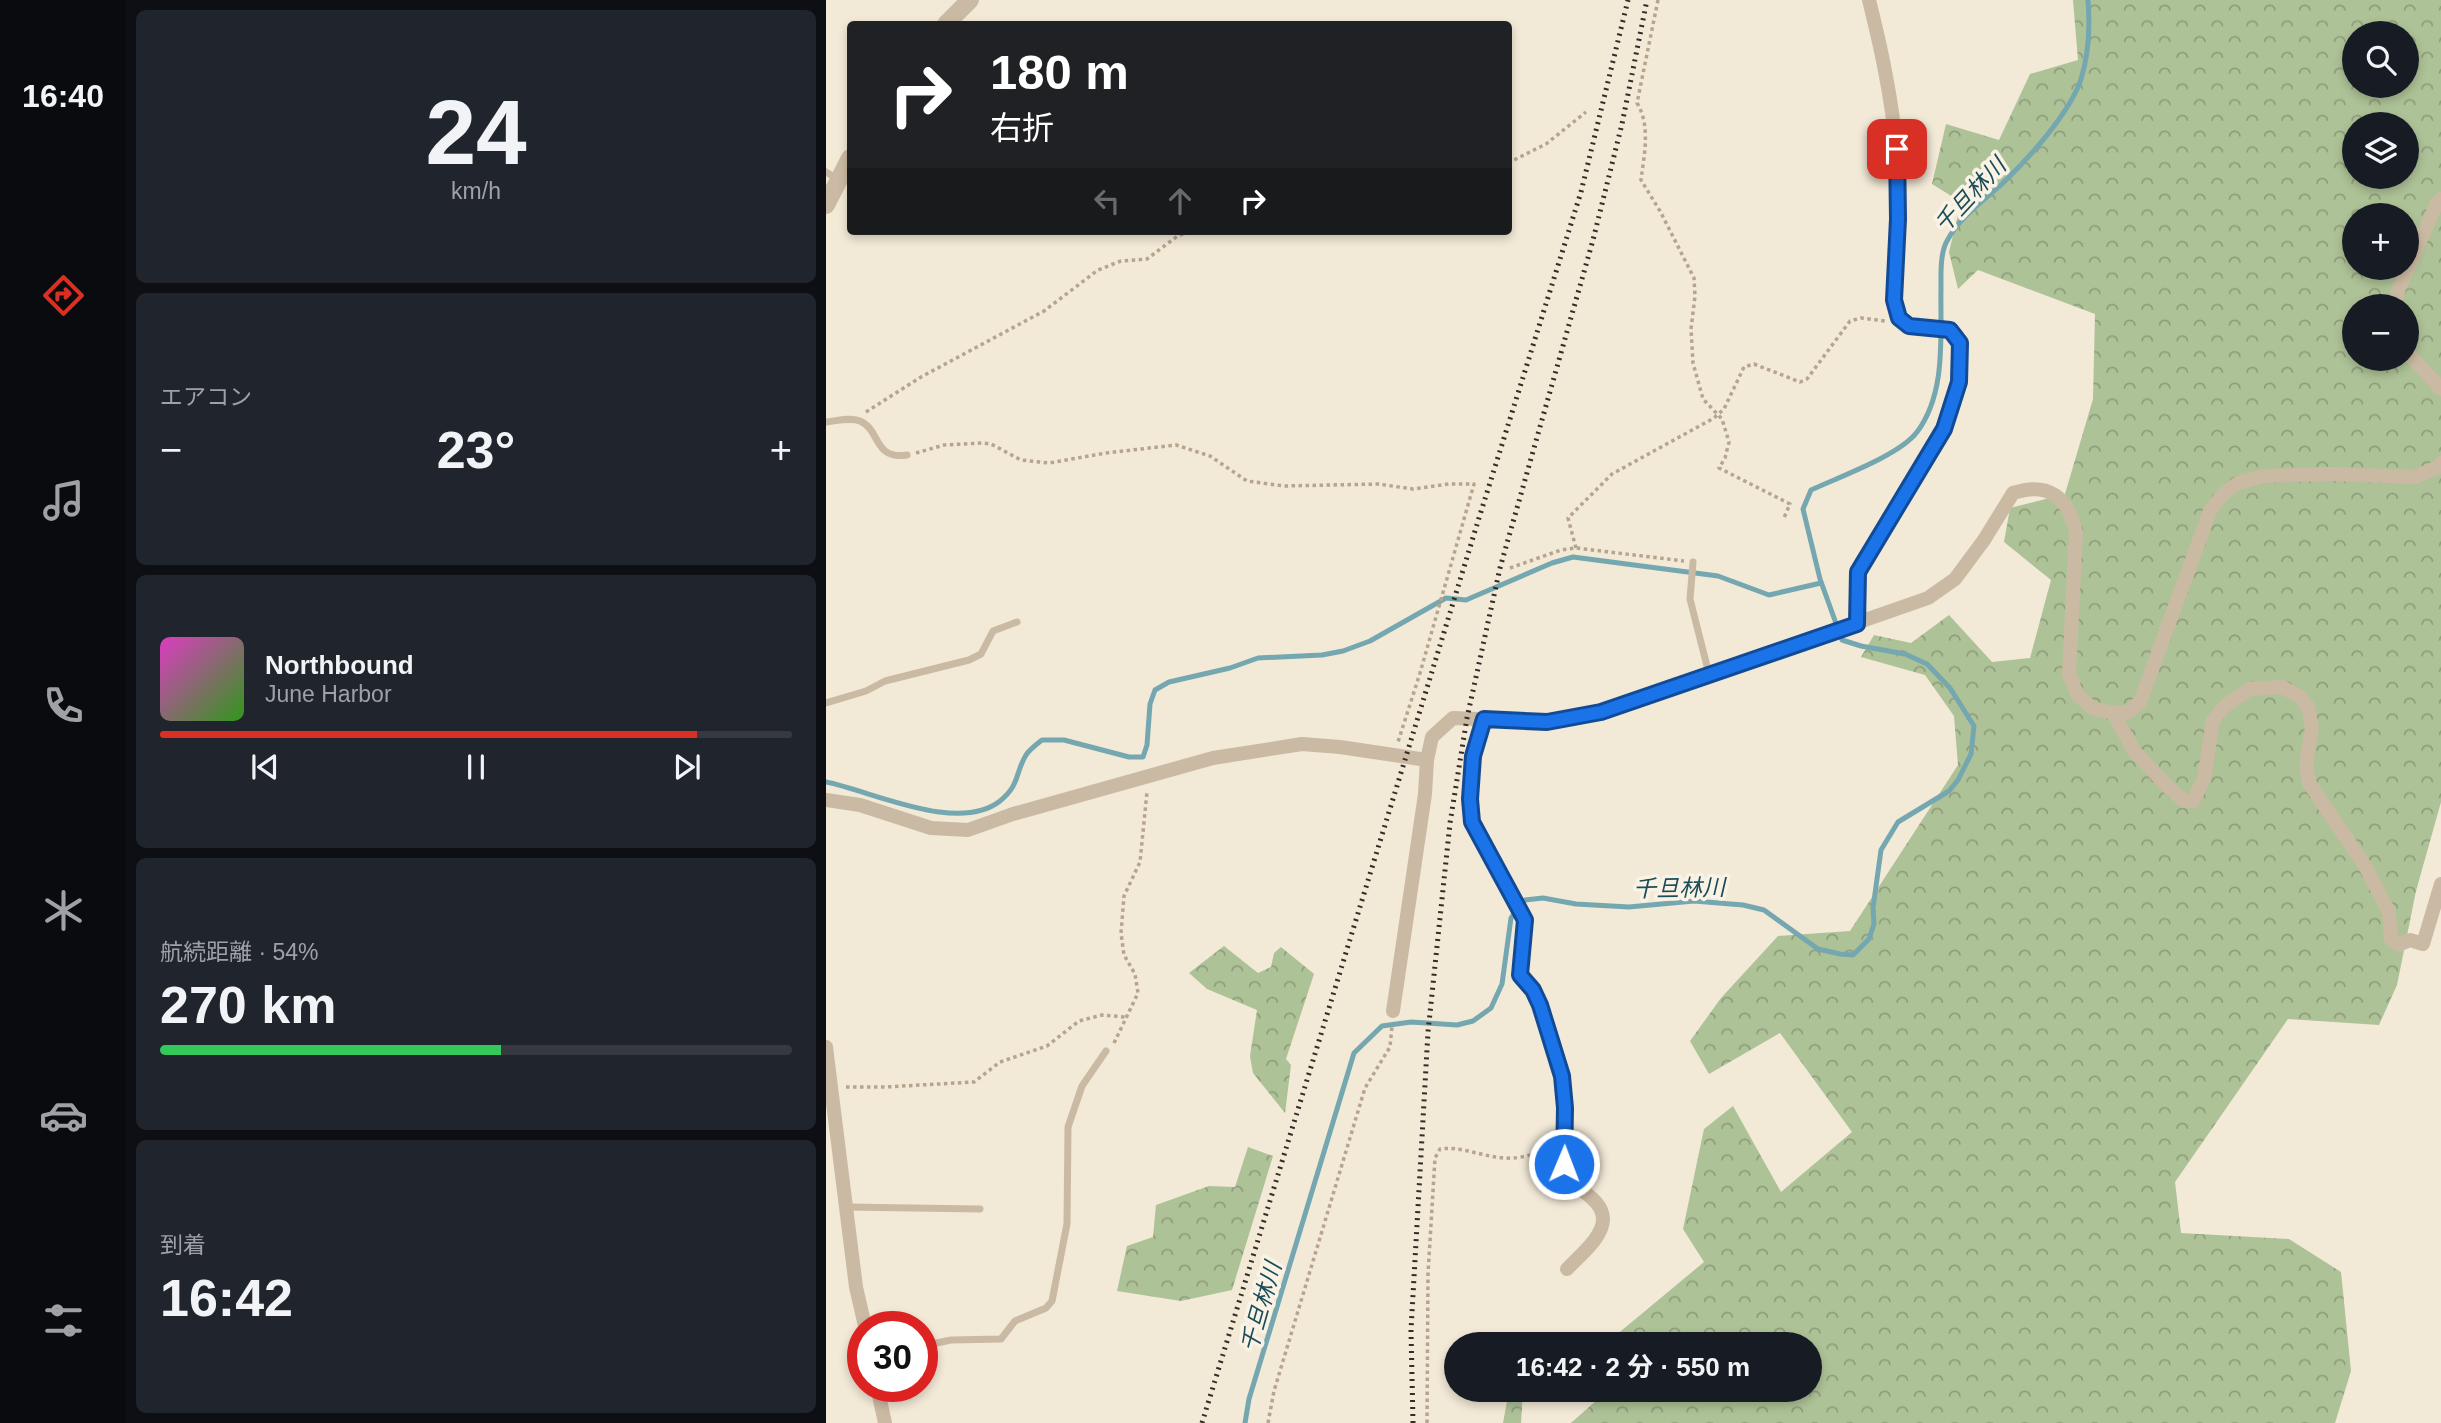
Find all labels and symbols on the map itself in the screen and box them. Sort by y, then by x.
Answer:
pin [1867,119,1927,179]
water label: 千旦林川 [1929,150,2013,238]
water label: 千旦林川 [1633,874,1728,902]
position arrow [1527,1127,1601,1201]
water label: 千旦林川 [1236,1256,1287,1355]
speed limit sign: 30 [847,1311,938,1402]

